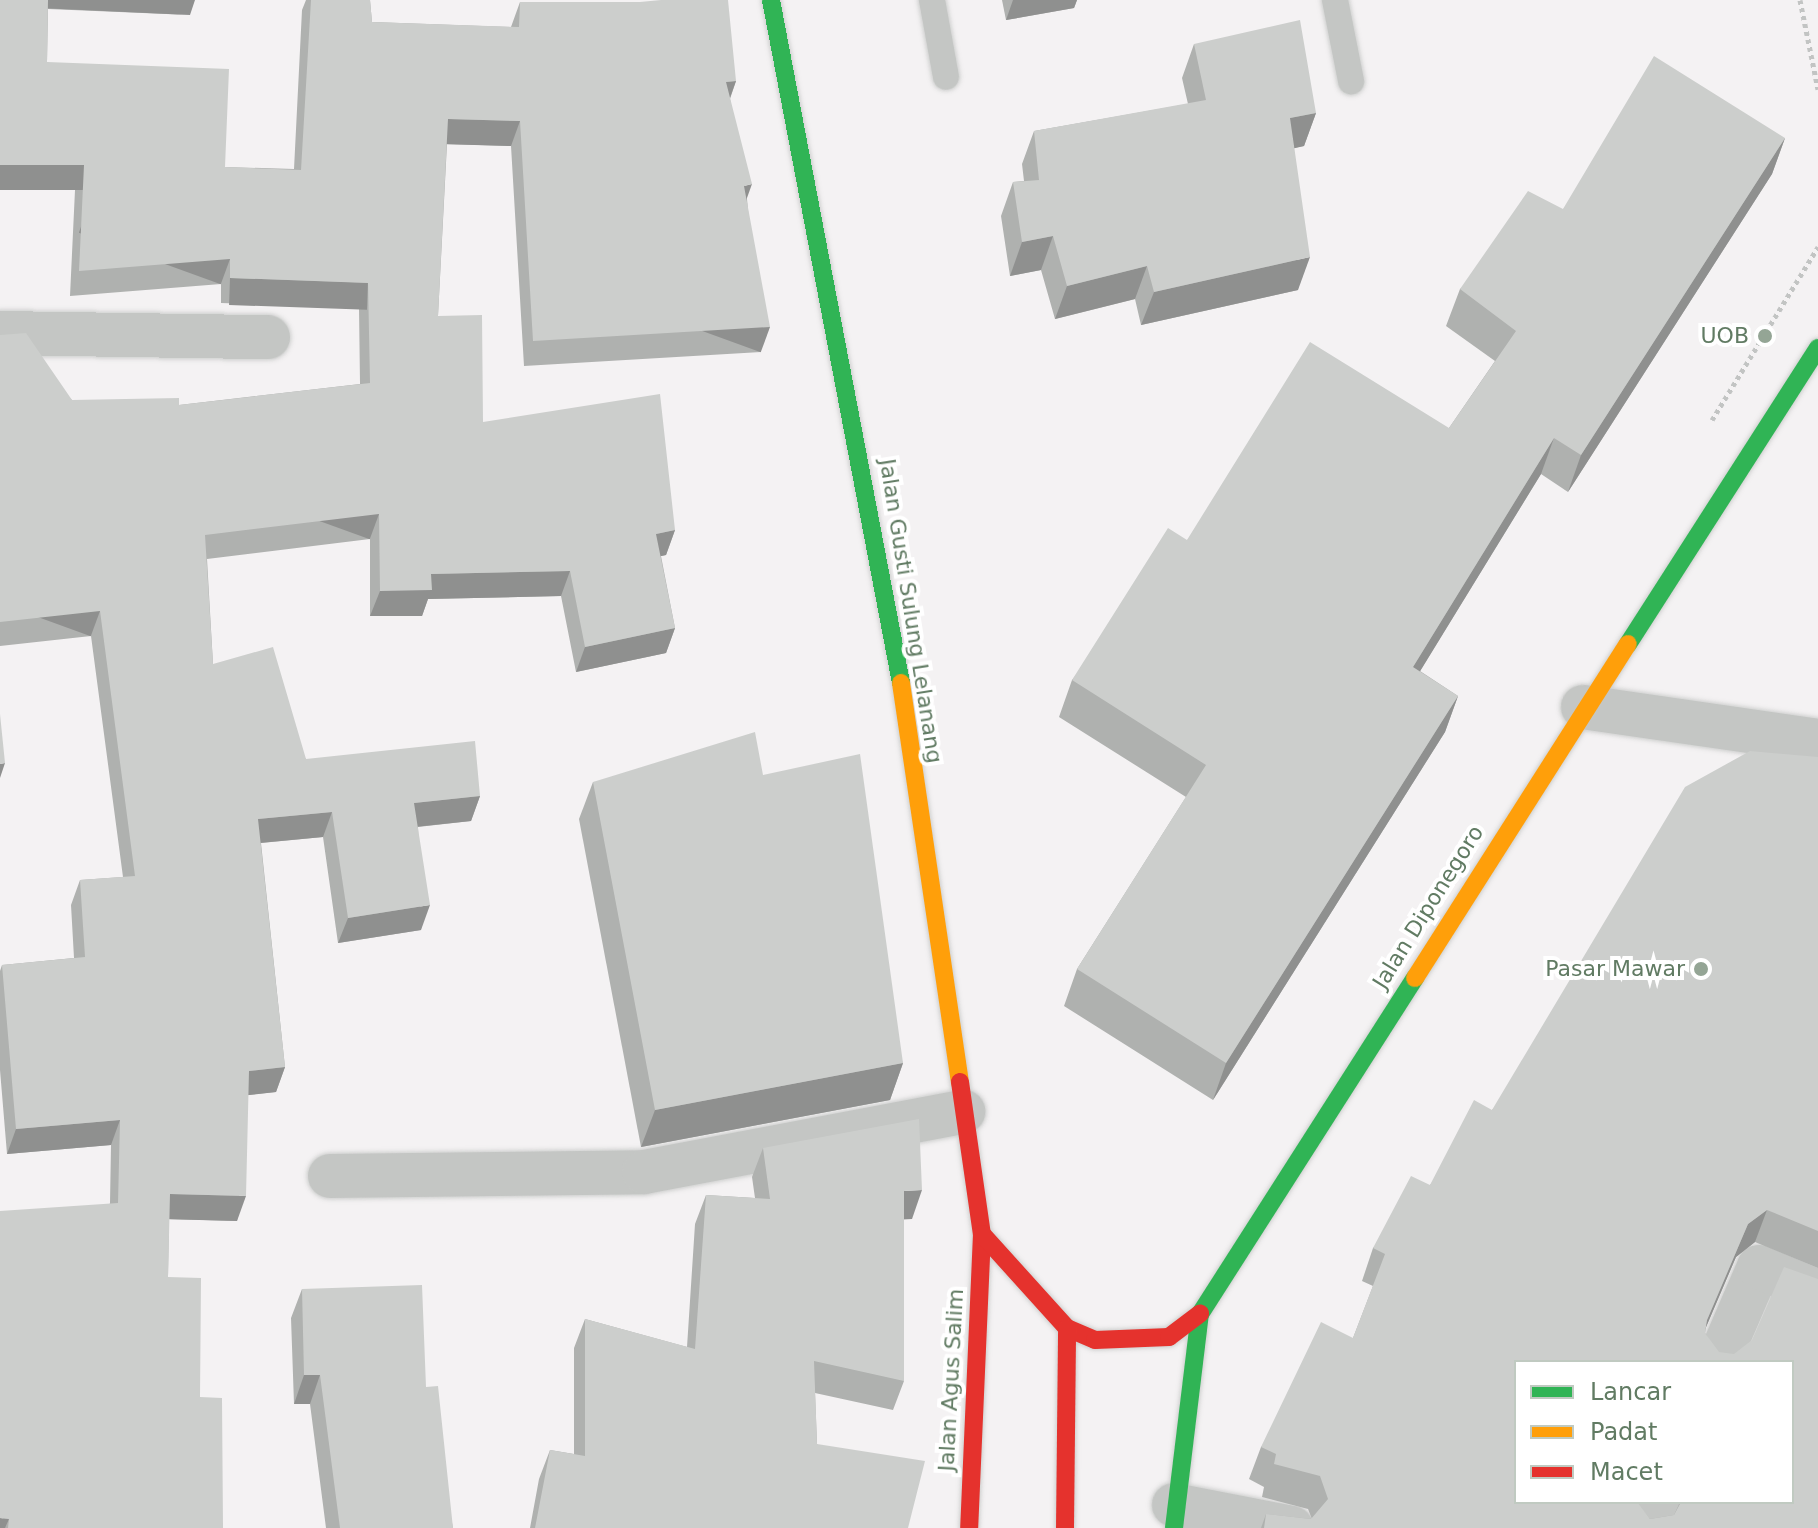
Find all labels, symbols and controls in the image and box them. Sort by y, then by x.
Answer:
place label: UOB [1700,323,1749,349]
marker: UOB [1756,327,1774,345]
street label: Jalan Gusti Sulung Lelanang [874,457,948,765]
street label: Jalan Diponegoro [1367,820,1489,994]
place label: Pasar Mawar [1545,956,1685,982]
marker: Pasar Mawar [1692,960,1710,978]
street label: Jalan Agus Salim [933,1288,969,1472]
legend [1514,1360,1794,1504]
text: Lancar [1590,1378,1671,1406]
text: Padat [1590,1418,1657,1446]
text: Macet [1590,1458,1663,1486]

